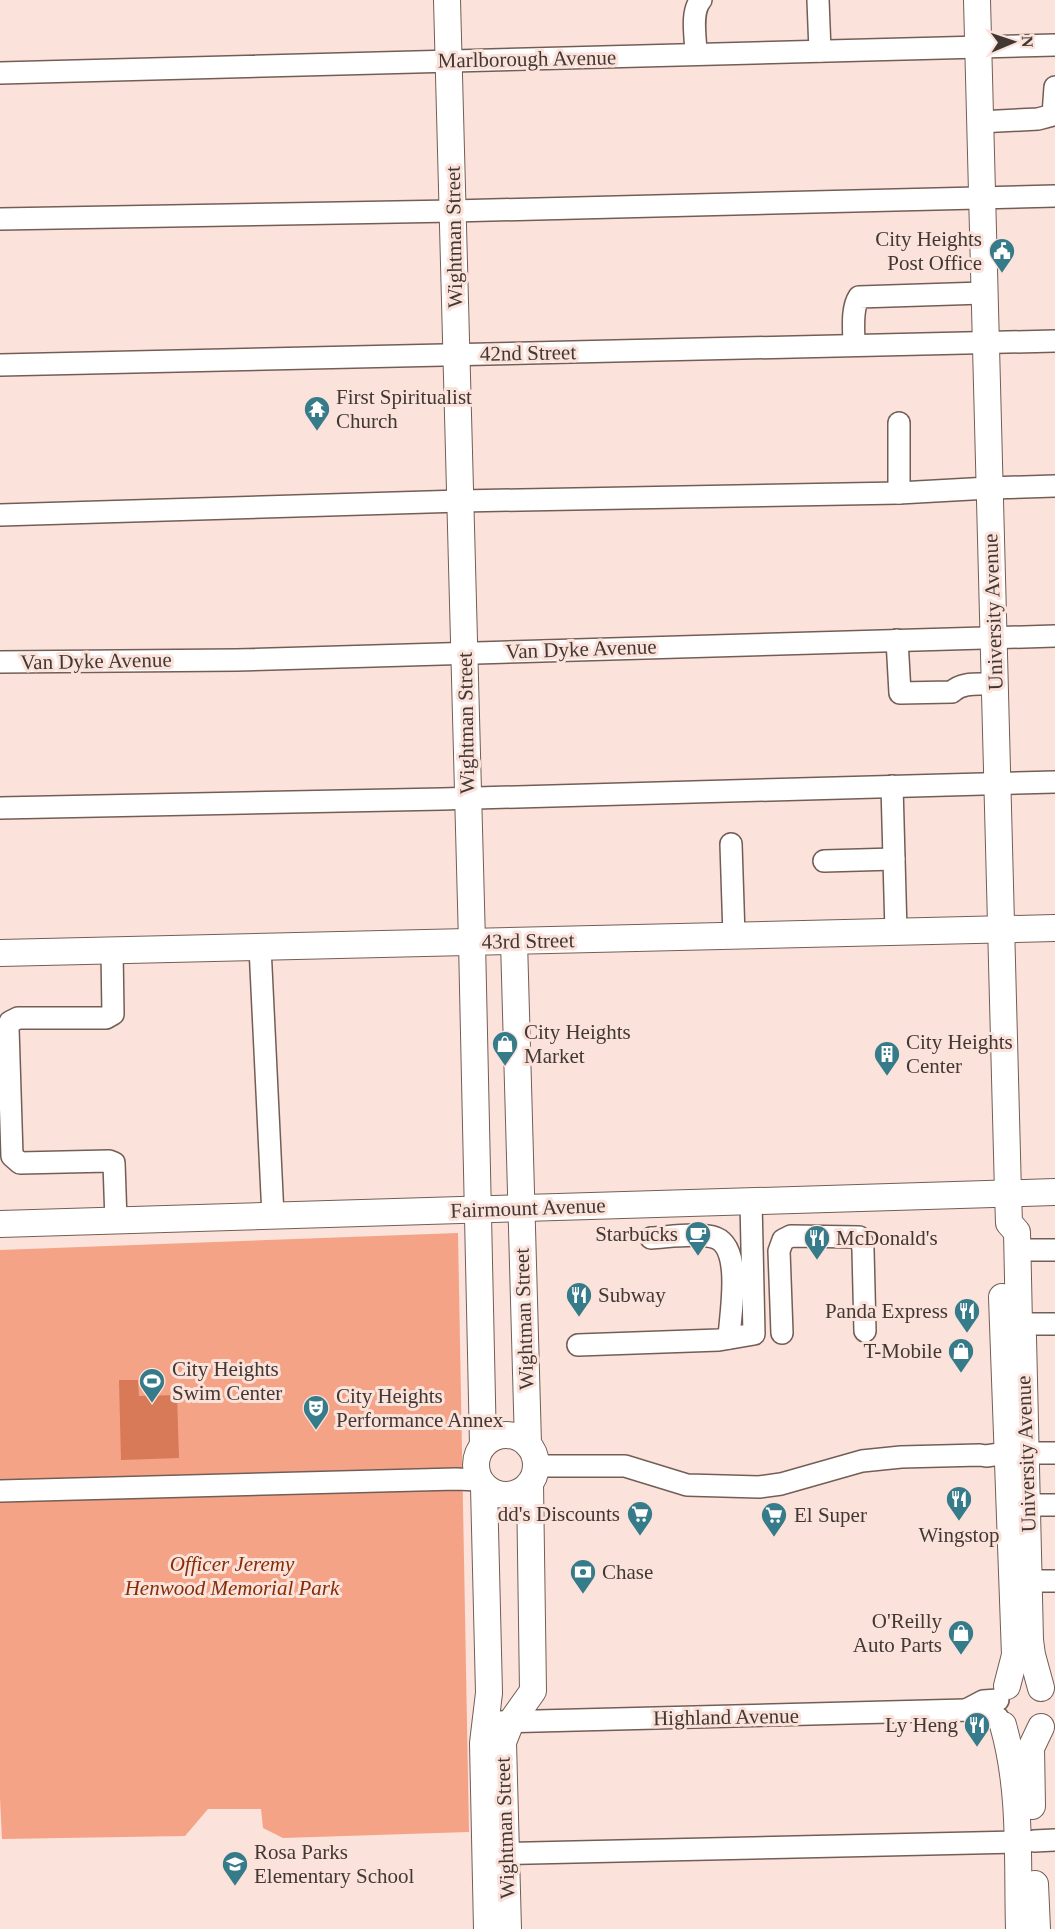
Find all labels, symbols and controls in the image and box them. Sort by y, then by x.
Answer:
north arrow [983,12,1043,72]
text: N [1019,35,1036,48]
street label: Marlborough Avenue [437,45,617,73]
street label: Wightman Street [441,166,467,308]
place label: City Heights Post Office [875,227,982,275]
public building icon: City Heights Post Office [987,236,1017,274]
street label: 42nd Street [480,340,576,366]
place label: First Spiritualist Church [336,385,472,433]
temple icon: First Spiritualist Church [302,394,332,432]
street label: University Avenue [978,533,1008,691]
street label: Van Dyke Avenue [505,634,657,664]
street label: Van Dyke Avenue [20,648,172,674]
street label: Wightman Street [453,652,479,794]
street label: 43rd Street [481,928,575,954]
place label: City Heights Market [524,1020,631,1068]
shop icon: City Heights Market [490,1029,520,1067]
place label: City Heights Center [906,1030,1013,1078]
building icon: City Heights Center [872,1039,902,1077]
street label: Fairmount Avenue [450,1193,606,1223]
cafe icon: Starbucks [683,1219,713,1257]
place label: Starbucks [595,1222,678,1246]
restaurant icon: McDonald's [802,1223,832,1261]
place label: McDonald's [836,1226,938,1250]
street label: Wightman Street [510,1247,538,1390]
restaurant icon: Subway [564,1280,594,1318]
place label: Subway [598,1283,666,1307]
restaurant icon: Panda Express [952,1296,982,1334]
place label: Panda Express [825,1299,948,1323]
shop icon: T-Mobile [946,1336,976,1374]
place label: T-Mobile [863,1339,942,1363]
place label: City Heights Swim Center [172,1357,282,1405]
sports icon: City Heights Swim Center [137,1366,167,1404]
street label: University Avenue [1011,1375,1041,1533]
place label: City Heights Performance Annex [336,1384,504,1432]
theatre icon: City Heights Performance Annex [301,1393,331,1431]
restaurant icon: Wingstop [944,1484,974,1522]
supermarket icon: dd's Discounts [625,1499,655,1537]
supermarket icon: El Super [759,1500,789,1538]
place label: dd's Discounts [498,1502,620,1526]
place label: El Super [794,1503,867,1527]
place label: Wingstop [919,1523,999,1547]
park label: Officer Jeremy Henwood Memorial Park [124,1552,340,1600]
bank icon: Chase [568,1557,598,1595]
place label: Chase [602,1560,653,1584]
place label: O'Reilly Auto Parts [853,1609,942,1657]
shop icon: O'Reilly Auto Parts [946,1618,976,1656]
street label: Highland Avenue [653,1704,799,1730]
restaurant icon: Ly Heng [962,1710,992,1748]
place label: Ly Heng [885,1713,958,1737]
street label: Wightman Street [491,1756,519,1899]
place label: Rosa Parks Elementary School [254,1840,415,1888]
school or university icon: Rosa Parks Elementary School [220,1849,250,1887]

